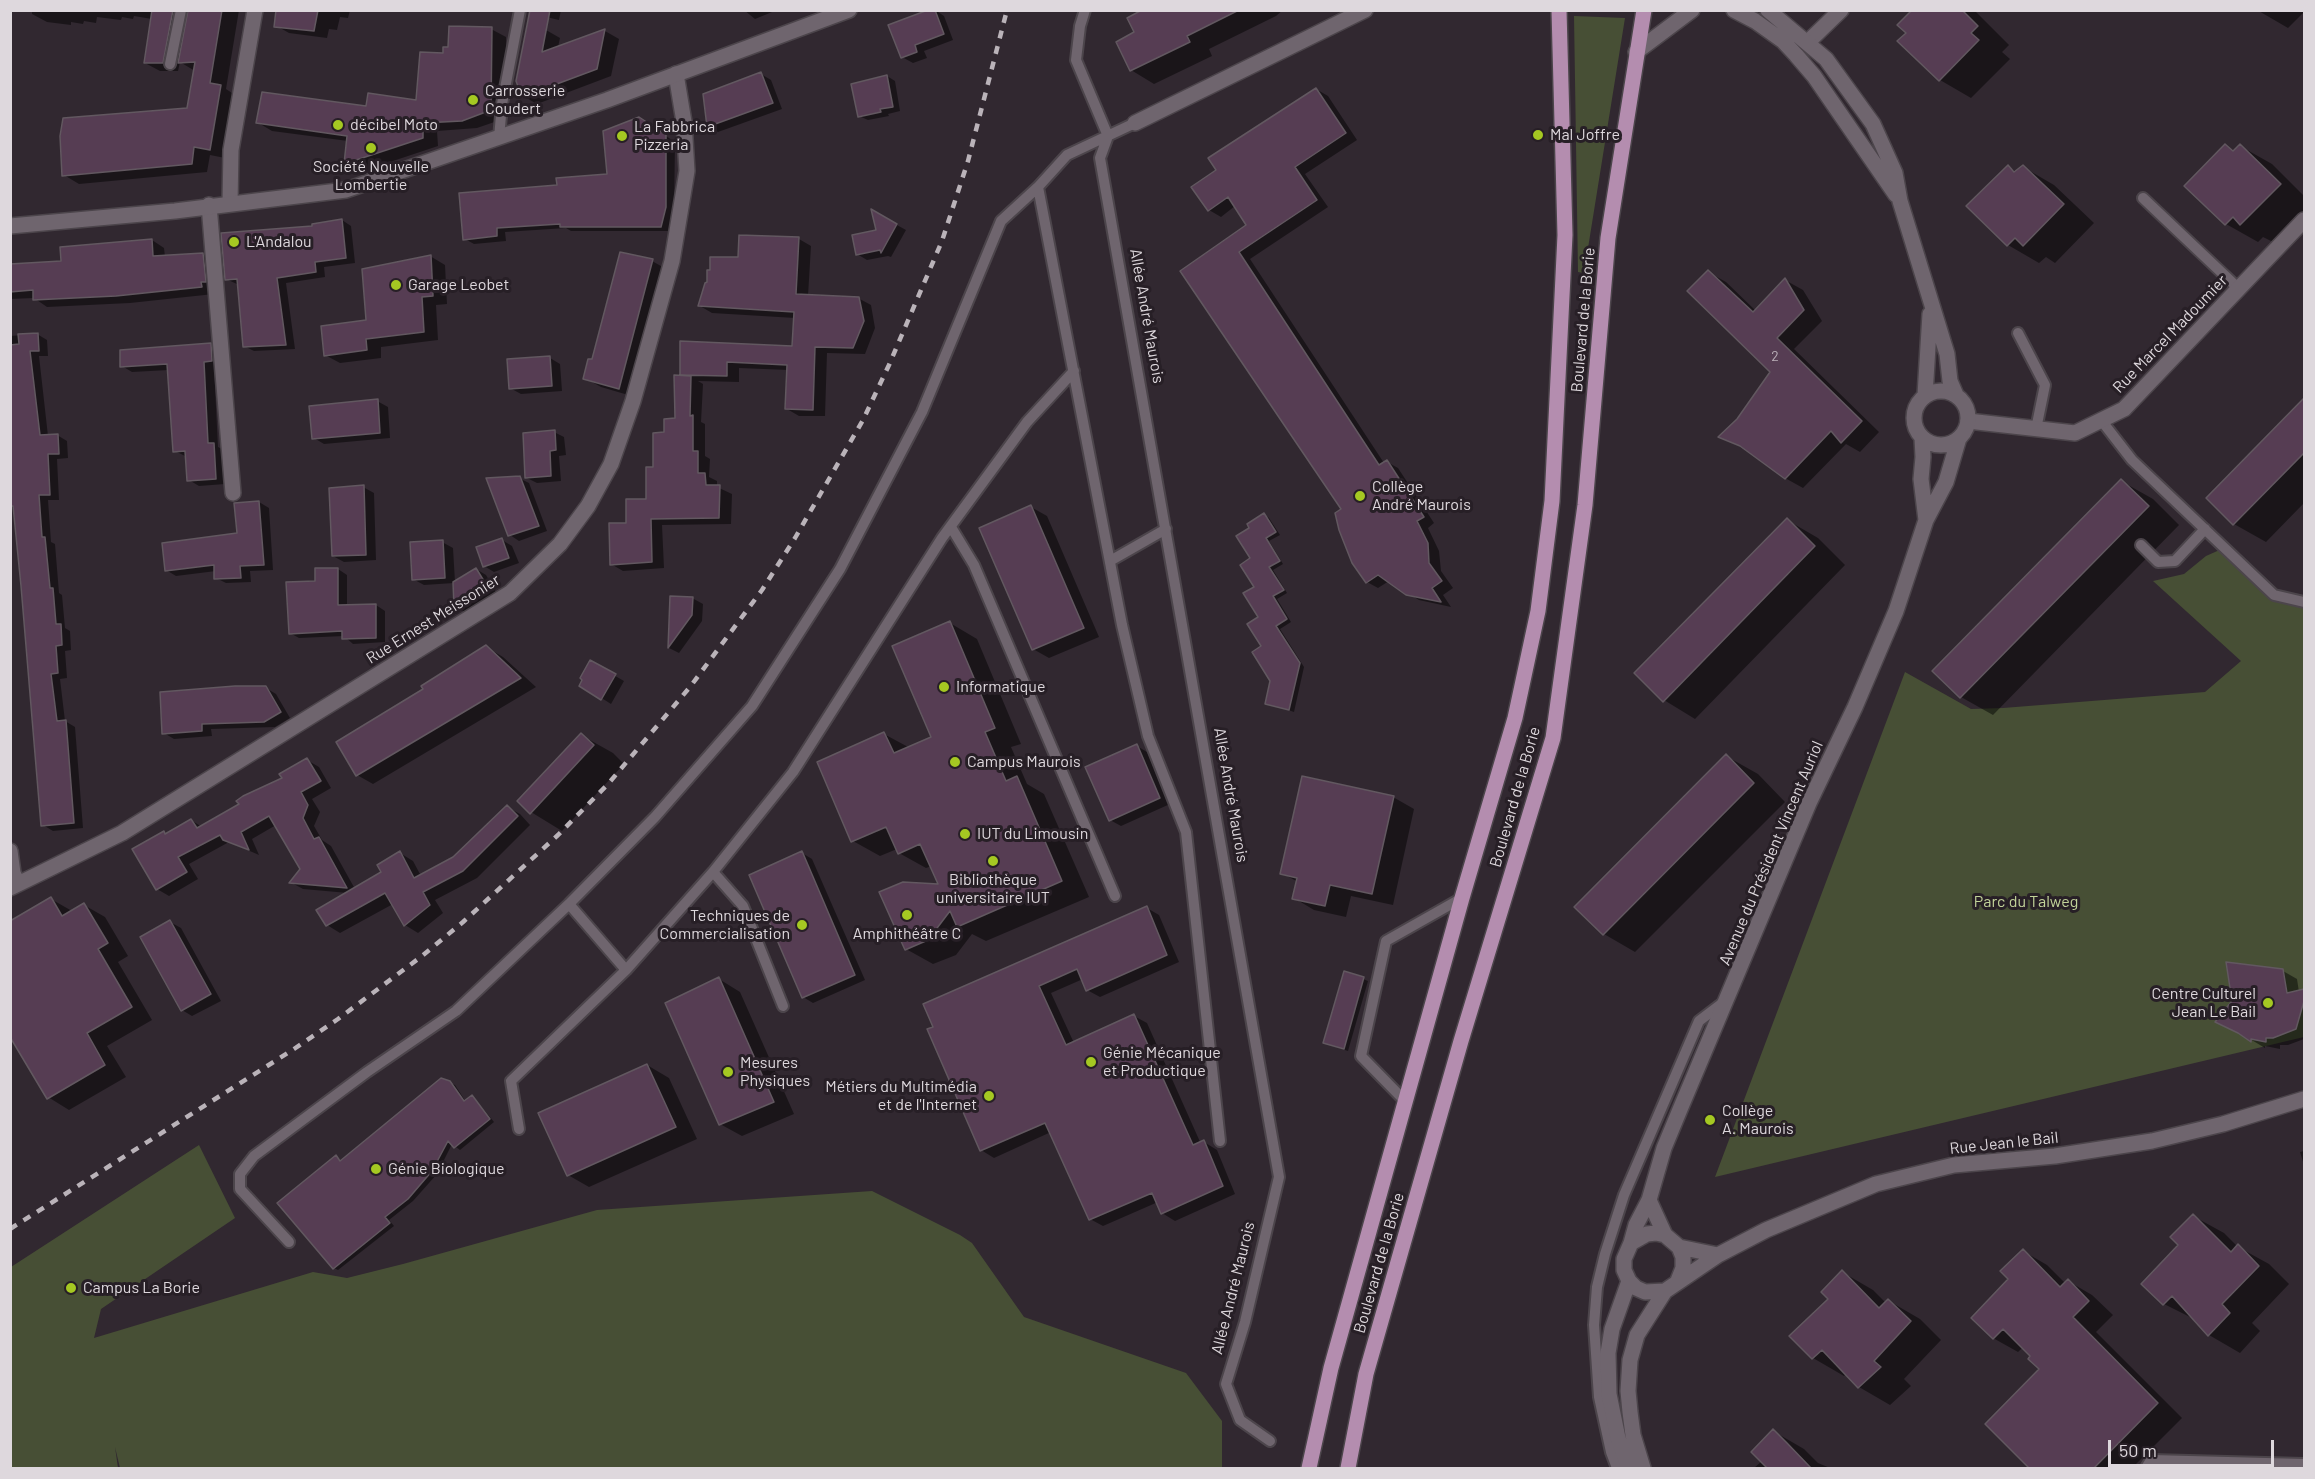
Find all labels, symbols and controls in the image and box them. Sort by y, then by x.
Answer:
place label: Carrosserie Coudert [485,81,565,119]
marker: Carrosserie Coudert [466,93,480,107]
place label: décibel Moto [350,115,438,135]
place label: La Fabbrica Pizzeria [634,117,715,155]
marker: décibel Moto [331,118,345,132]
place label: Mal Joffre [1550,125,1620,145]
marker: Mal Joffre [1531,128,1545,142]
marker: La Fabbrica Pizzeria [615,129,629,143]
marker: Société Nouvelle Lombertie [364,141,378,155]
place label: Société Nouvelle Lombertie [313,157,429,195]
place label: L'Andalou [246,232,312,252]
marker: L'Andalou [227,235,241,249]
street label: Allée André Maurois [1126,247,1168,385]
street label: Boulevard de la Borie [1567,247,1599,393]
street label: Rue Marcel Madoumier [2109,271,2231,397]
place label: Garage Leobet [408,275,509,295]
marker: Garage Leobet [389,278,403,292]
house number: 2 [1771,348,1779,364]
place label: Collège André Maurois [1372,477,1471,515]
marker: Collège André Maurois [1353,489,1367,503]
street label: Rue Ernest Meissonier [363,570,503,668]
place label: Informatique [956,677,1045,697]
marker: Informatique [937,680,951,694]
street label: Boulevard de la Borie [1486,725,1544,869]
street label: Allée André Maurois [1210,726,1252,864]
street label: Avenue du Président Vincent Auriol [1715,738,1827,968]
place label: Campus Maurois [967,752,1081,772]
marker: Campus Maurois [948,755,962,769]
place label: IUT du Limousin [977,824,1088,844]
marker: IUT du Limousin [958,827,972,841]
marker: Bibliothèque universitaire IUT [986,854,1000,868]
place label: Bibliothèque universitaire IUT [936,870,1050,908]
park label: Parc du Talweg [1974,892,2078,912]
place label: Techniques de Commercialisation [660,906,790,944]
marker: Amphithéâtre C [900,908,914,922]
marker: Techniques de Commercialisation [795,918,809,932]
place label: Amphithéâtre C [853,924,961,944]
place label: Centre Culturel Jean Le Bail [2152,984,2256,1022]
marker: Centre Culturel Jean Le Bail [2261,996,2275,1010]
place label: Génie Mécanique et Productique [1103,1043,1221,1081]
place label: Mesures Physiques [740,1053,810,1091]
marker: Génie Mécanique et Productique [1084,1055,1098,1069]
marker: Mesures Physiques [721,1065,735,1079]
place label: Métiers du Multimédia et de l'Internet [825,1077,977,1115]
marker: Métiers du Multimédia et de l'Internet [982,1089,996,1103]
place label: Collège A. Maurois [1722,1101,1794,1139]
marker: Collège A. Maurois [1703,1113,1717,1127]
street label: Rue Jean le Bail [1949,1128,2059,1158]
place label: Génie Biologique [388,1159,505,1179]
marker: Génie Biologique [369,1162,383,1176]
street label: Boulevard de la Borie [1350,1191,1408,1335]
street label: Allée André Maurois [1207,1220,1259,1356]
place label: Campus La Borie [83,1278,200,1298]
marker: Campus La Borie [64,1281,78,1295]
scale bar [2111,1428,2278,1466]
text: 50 m [2119,1439,2157,1461]

